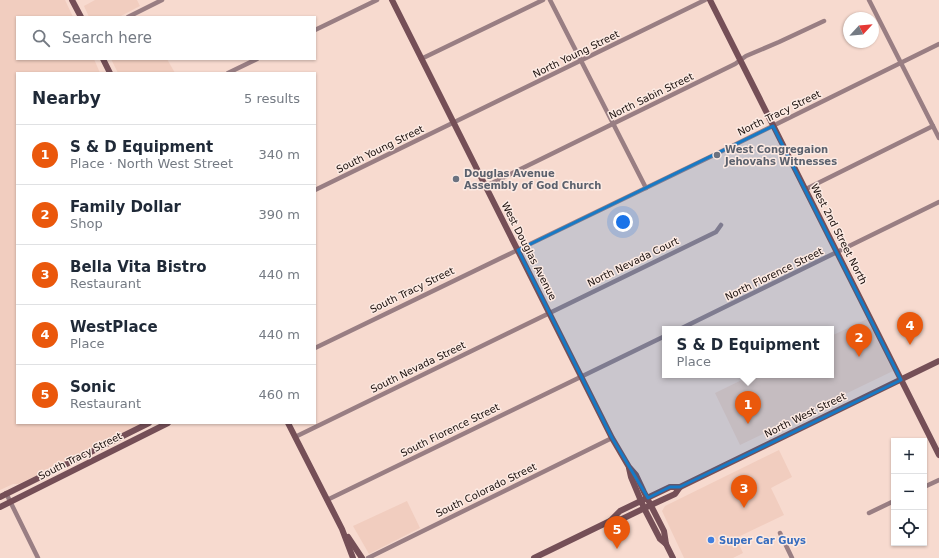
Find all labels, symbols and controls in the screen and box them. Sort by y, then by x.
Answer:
north arrow [843,12,879,48]
search box [16,16,316,60]
icon: search [30,27,52,49]
street label: North Young Street [531,28,621,80]
text: Search here [62,29,152,47]
street label: North Sabin Street [607,71,695,121]
text: Nearby [32,88,101,108]
street label: North Tracy Street [736,88,822,138]
text: 5 results [244,91,300,106]
street label: South Young Street [335,123,425,175]
text: S & D Equipment [70,138,213,156]
place label: West Congregaion Jehovahs Witnesses [724,144,837,167]
text: 1 [40,147,50,162]
text: 340 m [258,147,300,162]
marker: West Congregaion Jehovahs Witnesses [712,150,722,160]
text: Place · North West Street [70,156,233,171]
place label: Douglas Avenue Assembly of God Church [464,168,601,191]
marker: Douglas Avenue Assembly of God Church [451,174,461,184]
street label: West 2nd Street North [809,182,869,286]
text: Family Dollar [70,198,181,216]
street label: West Douglas Avenue [499,200,559,302]
text: 2 [40,207,50,222]
text: 390 m [258,207,300,222]
your location [613,212,633,232]
text: Shop [70,216,103,231]
street label: North Nevada Court [586,235,680,289]
street label: North Florence Street [723,245,825,302]
text: Bella Vita Bistro [70,258,207,276]
street label: South Tracy Street [368,265,456,315]
text: 3 [40,267,50,282]
text: 440 m [258,267,300,282]
text: Restaurant [70,276,141,291]
pin: 4 [897,312,923,345]
text: WestPlace [70,318,158,336]
pin: 2 [846,324,872,357]
popup [662,326,834,378]
text: 4 [40,327,50,342]
text: 440 m [258,327,300,342]
text: Place [70,336,105,351]
text: S & D Equipment [676,336,820,354]
street label: South Nevada Street [369,339,467,395]
text: Place [676,354,711,369]
text: Sonic [70,378,116,396]
text: 5 [40,387,50,402]
text: 460 m [258,387,300,402]
street label: North West Street [762,390,848,440]
pin: 1 [735,391,761,424]
text: Restaurant [70,396,141,411]
street label: South Florence Street [399,401,501,459]
street label: South Tracy Street [36,430,124,482]
map controls [891,438,927,546]
button: + [891,438,927,474]
street label: South Colorado Street [434,461,538,519]
button: − [891,474,927,510]
pin: 3 [731,475,757,508]
button: locate [891,510,927,546]
pin: 5 [604,516,630,549]
marker: Super Car Guys [706,535,716,545]
place label: Super Car Guys [719,535,806,546]

